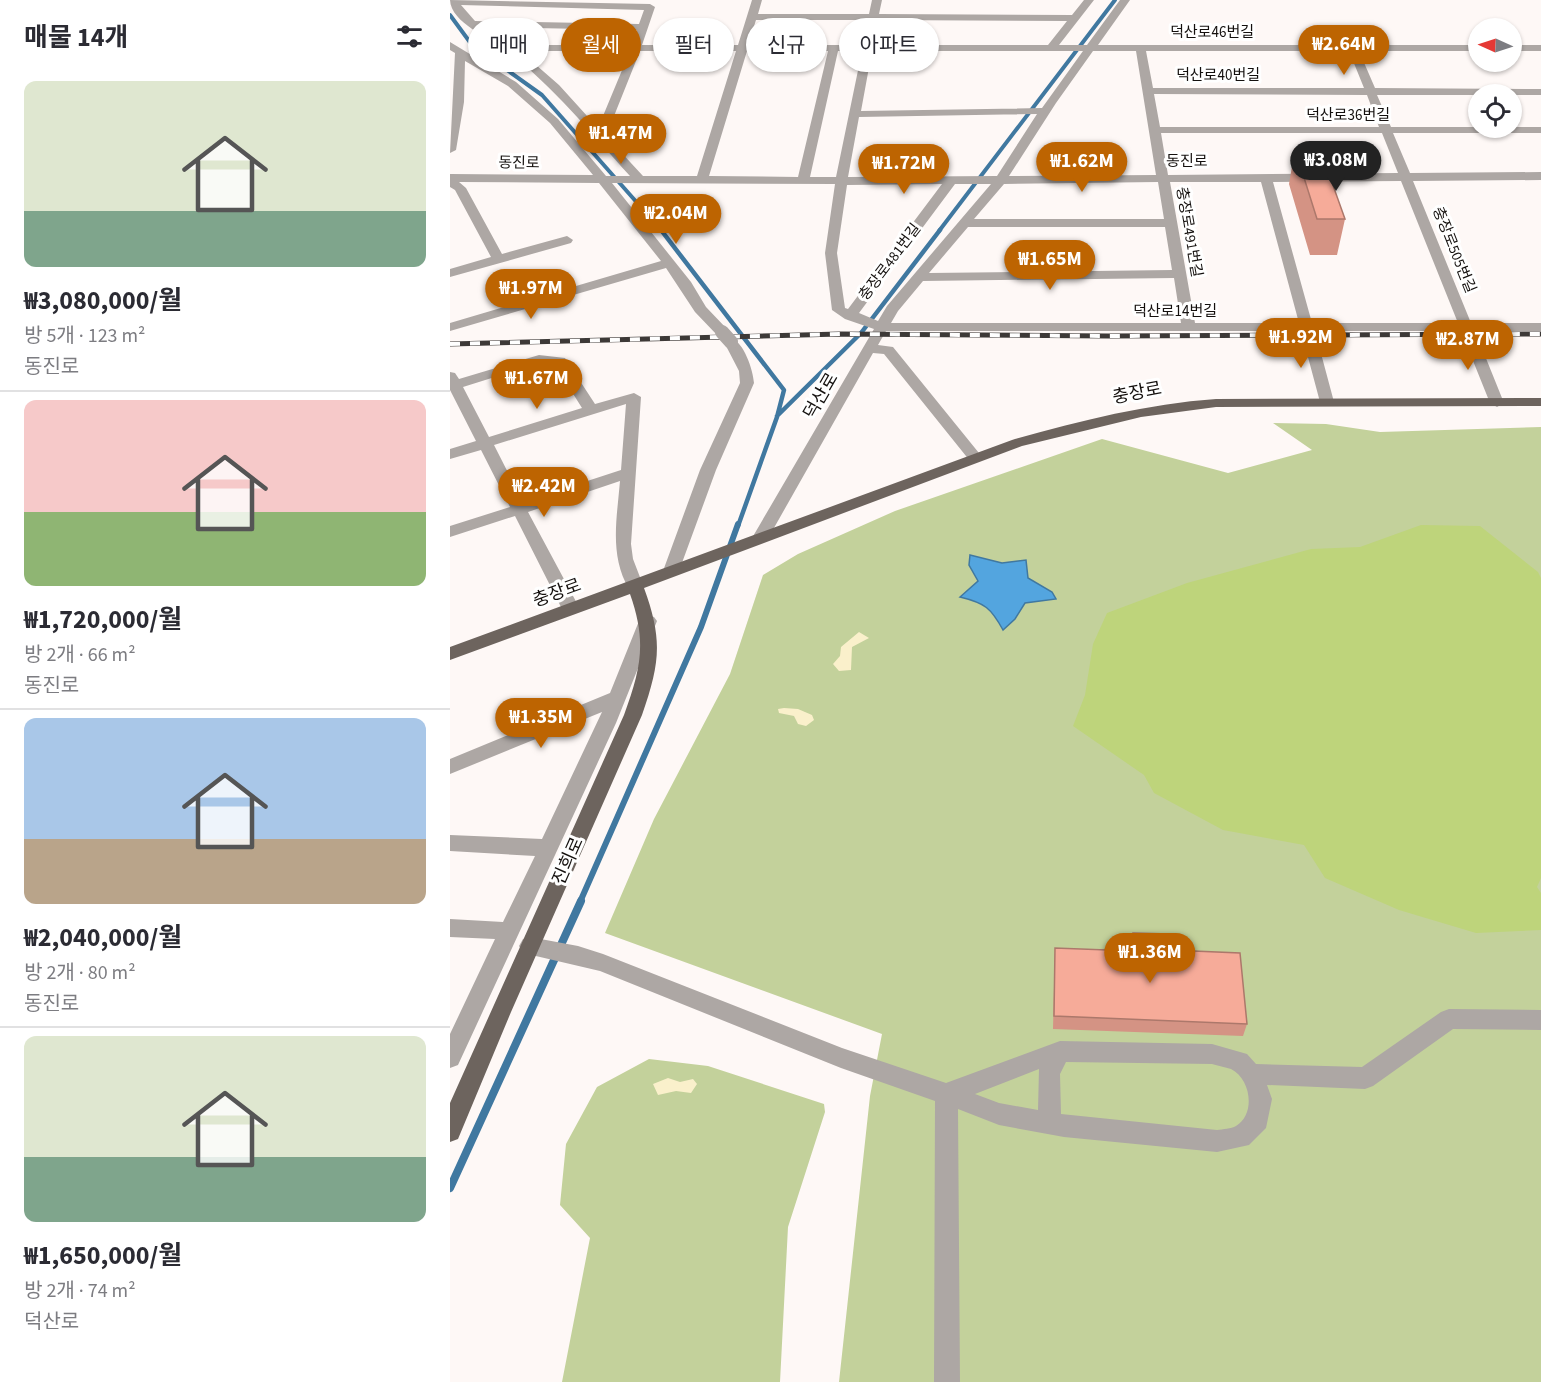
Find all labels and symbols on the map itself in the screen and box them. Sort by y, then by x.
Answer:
north arrow [1468,18,1522,72]
street label: 덕산로46번길 [1170,22,1254,43]
pin: ₩2.64M [1295,25,1393,76]
street label: 덕산로40번길 [1176,65,1260,86]
street label: 덕산로36번길 [1306,105,1390,126]
pin: ₩1.47M [572,114,670,165]
pin: ₩3.08M [1287,141,1385,192]
pin: ₩1.62M [1033,142,1131,193]
pin: ₩1.72M [855,144,953,195]
street label: 동진로 [1166,151,1208,172]
street label: 동진로 [498,152,540,174]
street label: 충장로491번길 [1171,185,1207,279]
pin: ₩2.04M [627,194,725,245]
street label: 충장로505번길 [1427,204,1481,296]
street label: 충장로481번길 [854,219,926,305]
pin: ₩1.65M [1001,240,1099,291]
pin: ₩1.97M [482,269,580,320]
street label: 덕산로14번길 [1133,301,1217,322]
pin: ₩1.92M [1252,318,1350,369]
pin: ₩2.87M [1419,320,1517,371]
pin: ₩1.67M [488,359,586,410]
street label: 덕산로 [798,368,844,424]
street label: 충장로 [1110,376,1164,410]
pin: ₩2.42M [495,467,593,518]
street label: 충장로 [529,573,585,613]
pin: ₩1.35M [492,698,590,749]
street label: 진희로 [546,833,590,889]
pin: ₩1.36M [1101,933,1199,984]

